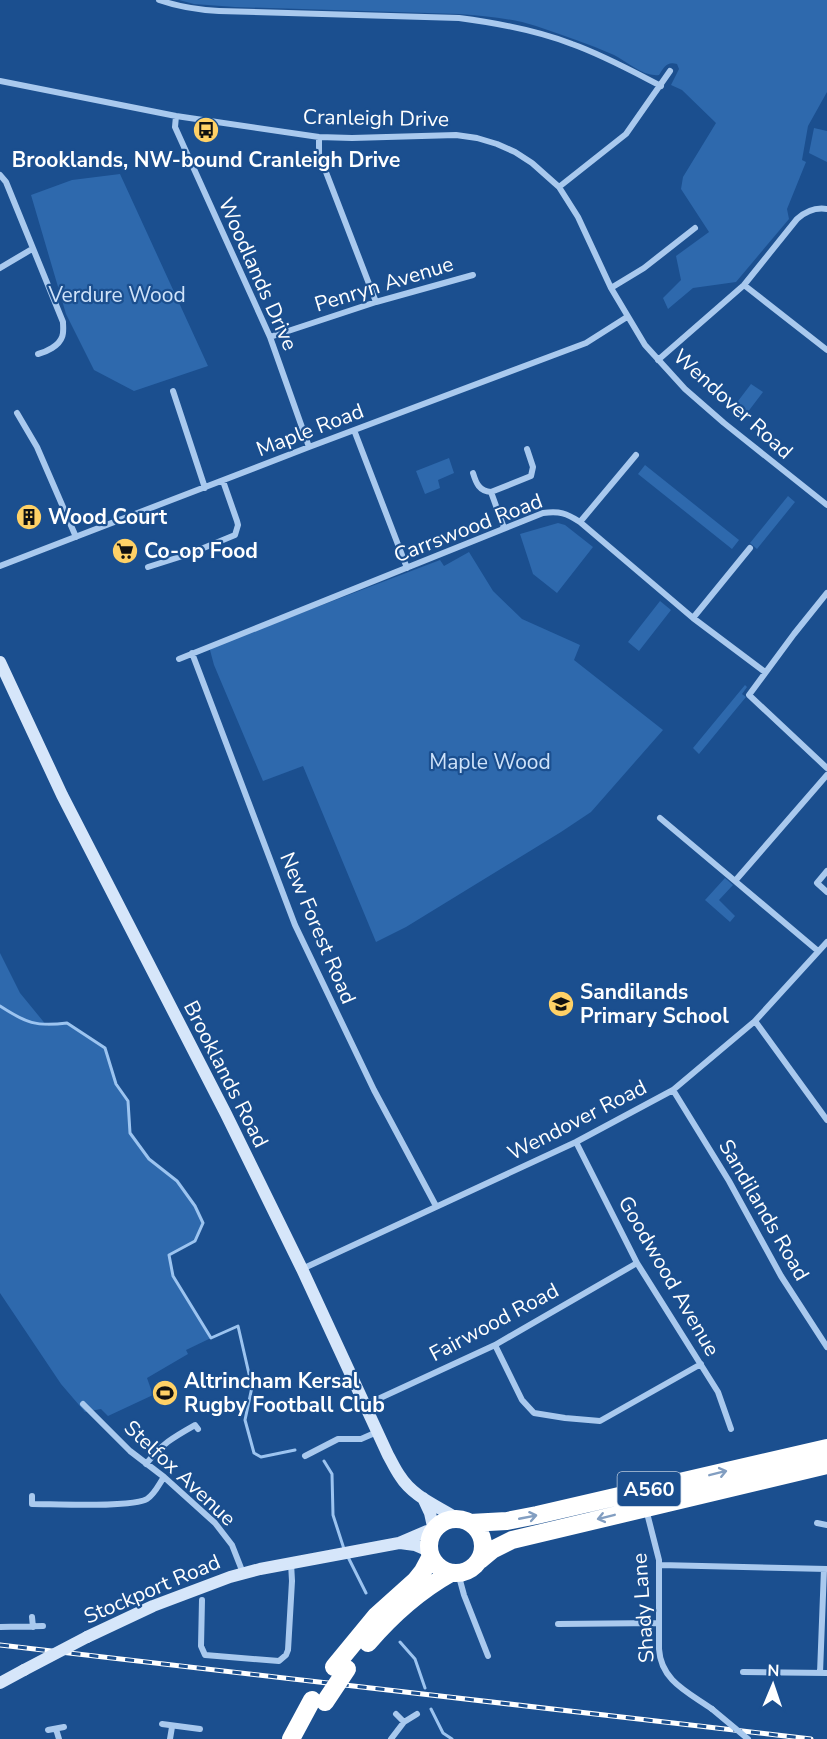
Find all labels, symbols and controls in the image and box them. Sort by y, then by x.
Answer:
street label: Cranleigh Drive [303,103,449,133]
bus stop icon: Brooklands, NW-bound Cranleigh Drive [191,115,221,145]
place label: Brooklands, NW-bound Cranleigh Drive [12,146,400,174]
street label: Woodlands Drive [212,193,304,355]
street label: Penryn Avenue [311,250,457,318]
park label: Verdure Wood [47,281,186,309]
street label: Wendover Road [667,343,799,465]
street label: Maple Road [252,397,368,463]
street label: Carrswood Road [390,487,546,569]
building icon: Wood Court [14,502,44,532]
place label: Wood Court [48,503,168,531]
supermarket icon: Co-op Food [110,536,140,566]
place label: Co-op Food [144,537,258,565]
park label: Maple Wood [429,748,551,776]
street label: New Forest Road [273,848,363,1008]
place label: Sandilands Primary School [580,978,729,1030]
school or university icon: Sandilands Primary School [546,989,576,1019]
street label: Brooklands Road [177,996,275,1152]
street label: Wendover Road [503,1073,651,1167]
street label: Sandilands Road [712,1134,816,1286]
street label: Goodwood Avenue [612,1191,726,1361]
street label: Fairwood Road [424,1276,564,1368]
place label: Altrincham Kersal Rugby Football Club [184,1367,385,1419]
sports icon: Altrincham Kersal Rugby Football Club [150,1378,180,1408]
street label: Stelfox Avenue [118,1414,242,1532]
one-way arrow [708,1466,727,1478]
road number: A560 [618,1472,680,1506]
one-way arrow [518,1511,537,1522]
one-way arrow [597,1511,616,1523]
street label: Stockport Road [80,1548,224,1630]
street label: Shady Lane [625,1552,661,1664]
north arrow [743,1655,803,1715]
text: N [767,1660,780,1682]

